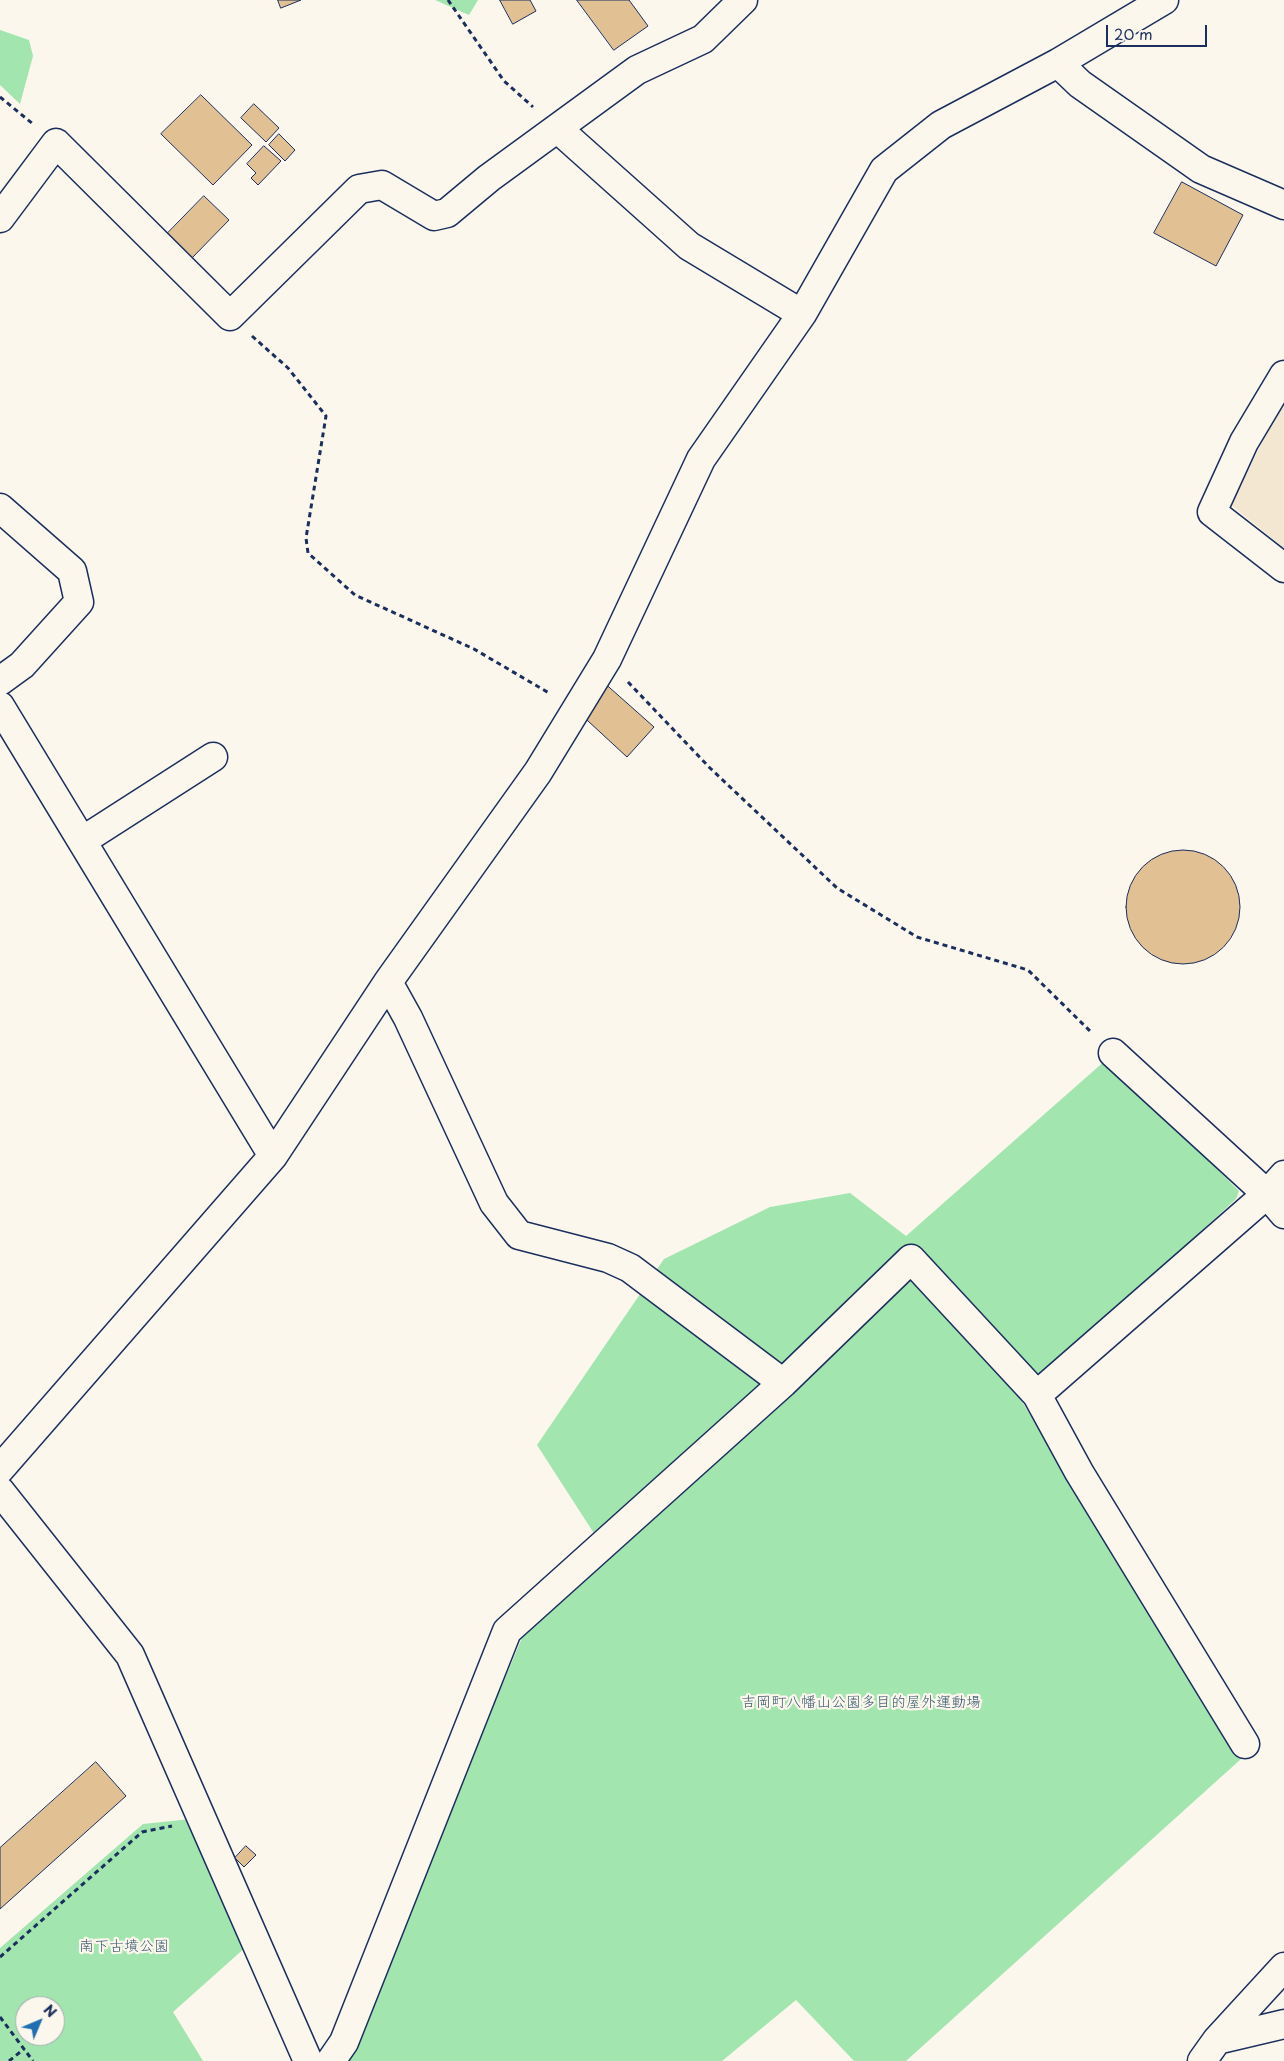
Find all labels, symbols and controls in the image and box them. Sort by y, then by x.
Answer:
scale bar [1109,15,1210,47]
text: 20 m [1114,22,1153,45]
park label: 吉岡町八幡山公園多目的屋外運動場 [741,1694,981,1712]
park label: 南下古墳公園 [79,1938,169,1956]
north arrow [15,1996,65,2046]
text: N [39,1999,62,2022]

